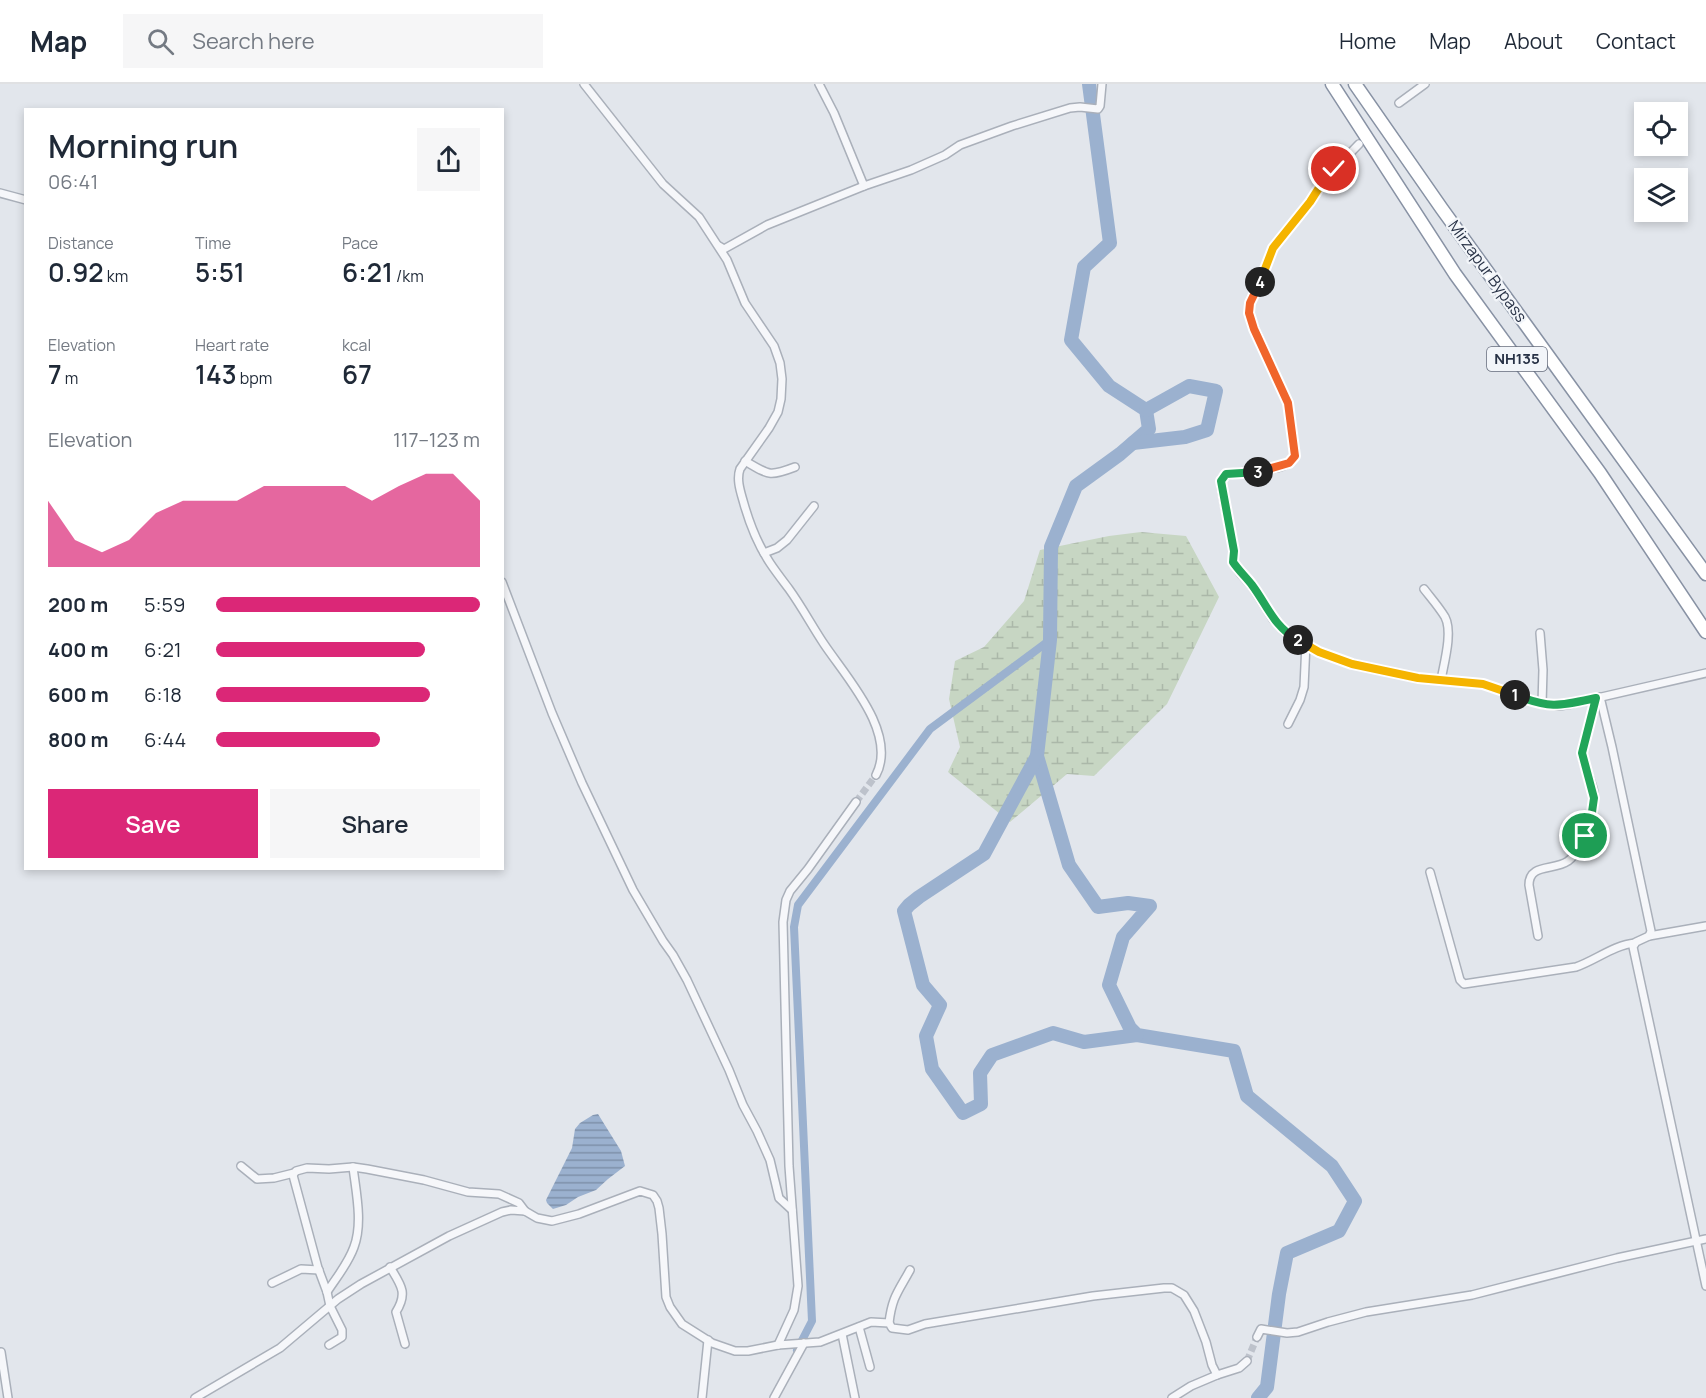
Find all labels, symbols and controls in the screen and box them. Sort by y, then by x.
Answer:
search box [123,14,543,68]
text: Map [30,22,87,60]
icon: search [144,25,177,58]
text: Search here [192,26,315,56]
text: Home [1339,27,1396,55]
text: Map [1429,27,1471,55]
text: About [1504,27,1563,55]
text: Contact [1596,27,1676,55]
map controls [1634,102,1688,222]
button: locate [1634,102,1688,156]
text: Morning run [48,123,238,168]
button: share [417,128,480,191]
pin [1308,143,1359,194]
icon: check [1317,152,1350,185]
text: 06:41 [48,168,98,195]
button: layers [1634,168,1688,222]
street label: Mirzapur Bypass [1443,216,1533,326]
text: Distance [48,232,114,254]
text: Time [195,232,231,254]
text: Pace [342,232,378,254]
text: 0.92 [48,254,104,290]
text: 5:51 [195,254,245,290]
text: 6:21 [342,254,393,290]
text: km [104,265,128,287]
text: /km [393,265,424,287]
pin: 4 [1245,267,1275,297]
text: 4 [1255,271,1265,293]
text: Elevation [48,334,116,356]
text: Heart rate [195,334,269,356]
text: kcal [342,334,371,356]
road number: NH135 [1487,347,1547,371]
text: 7 [48,356,62,392]
text: 143 [195,356,237,392]
text: 67 [342,356,372,392]
text: m [62,367,78,389]
text: bpm [237,367,272,389]
text: Elevation [48,426,132,453]
text: 117–123 m [393,426,480,453]
pin: 3 [1243,457,1273,487]
text: 3 [1253,461,1263,483]
text: 200 m [48,591,108,618]
text: 5:59 [144,591,186,618]
pin: 2 [1283,625,1313,655]
text: 2 [1293,629,1303,651]
text: 400 m [48,636,108,663]
text: 6:21 [144,636,182,663]
pin: 1 [1500,680,1530,710]
text: 600 m [48,681,109,708]
text: 6:18 [144,681,182,708]
text: 1 [1511,684,1519,706]
text: 800 m [48,726,109,753]
text: 6:44 [144,726,186,753]
button: Save [48,789,258,858]
button: Share [270,789,480,858]
pin [1559,810,1610,861]
icon: arrive [1568,819,1601,852]

